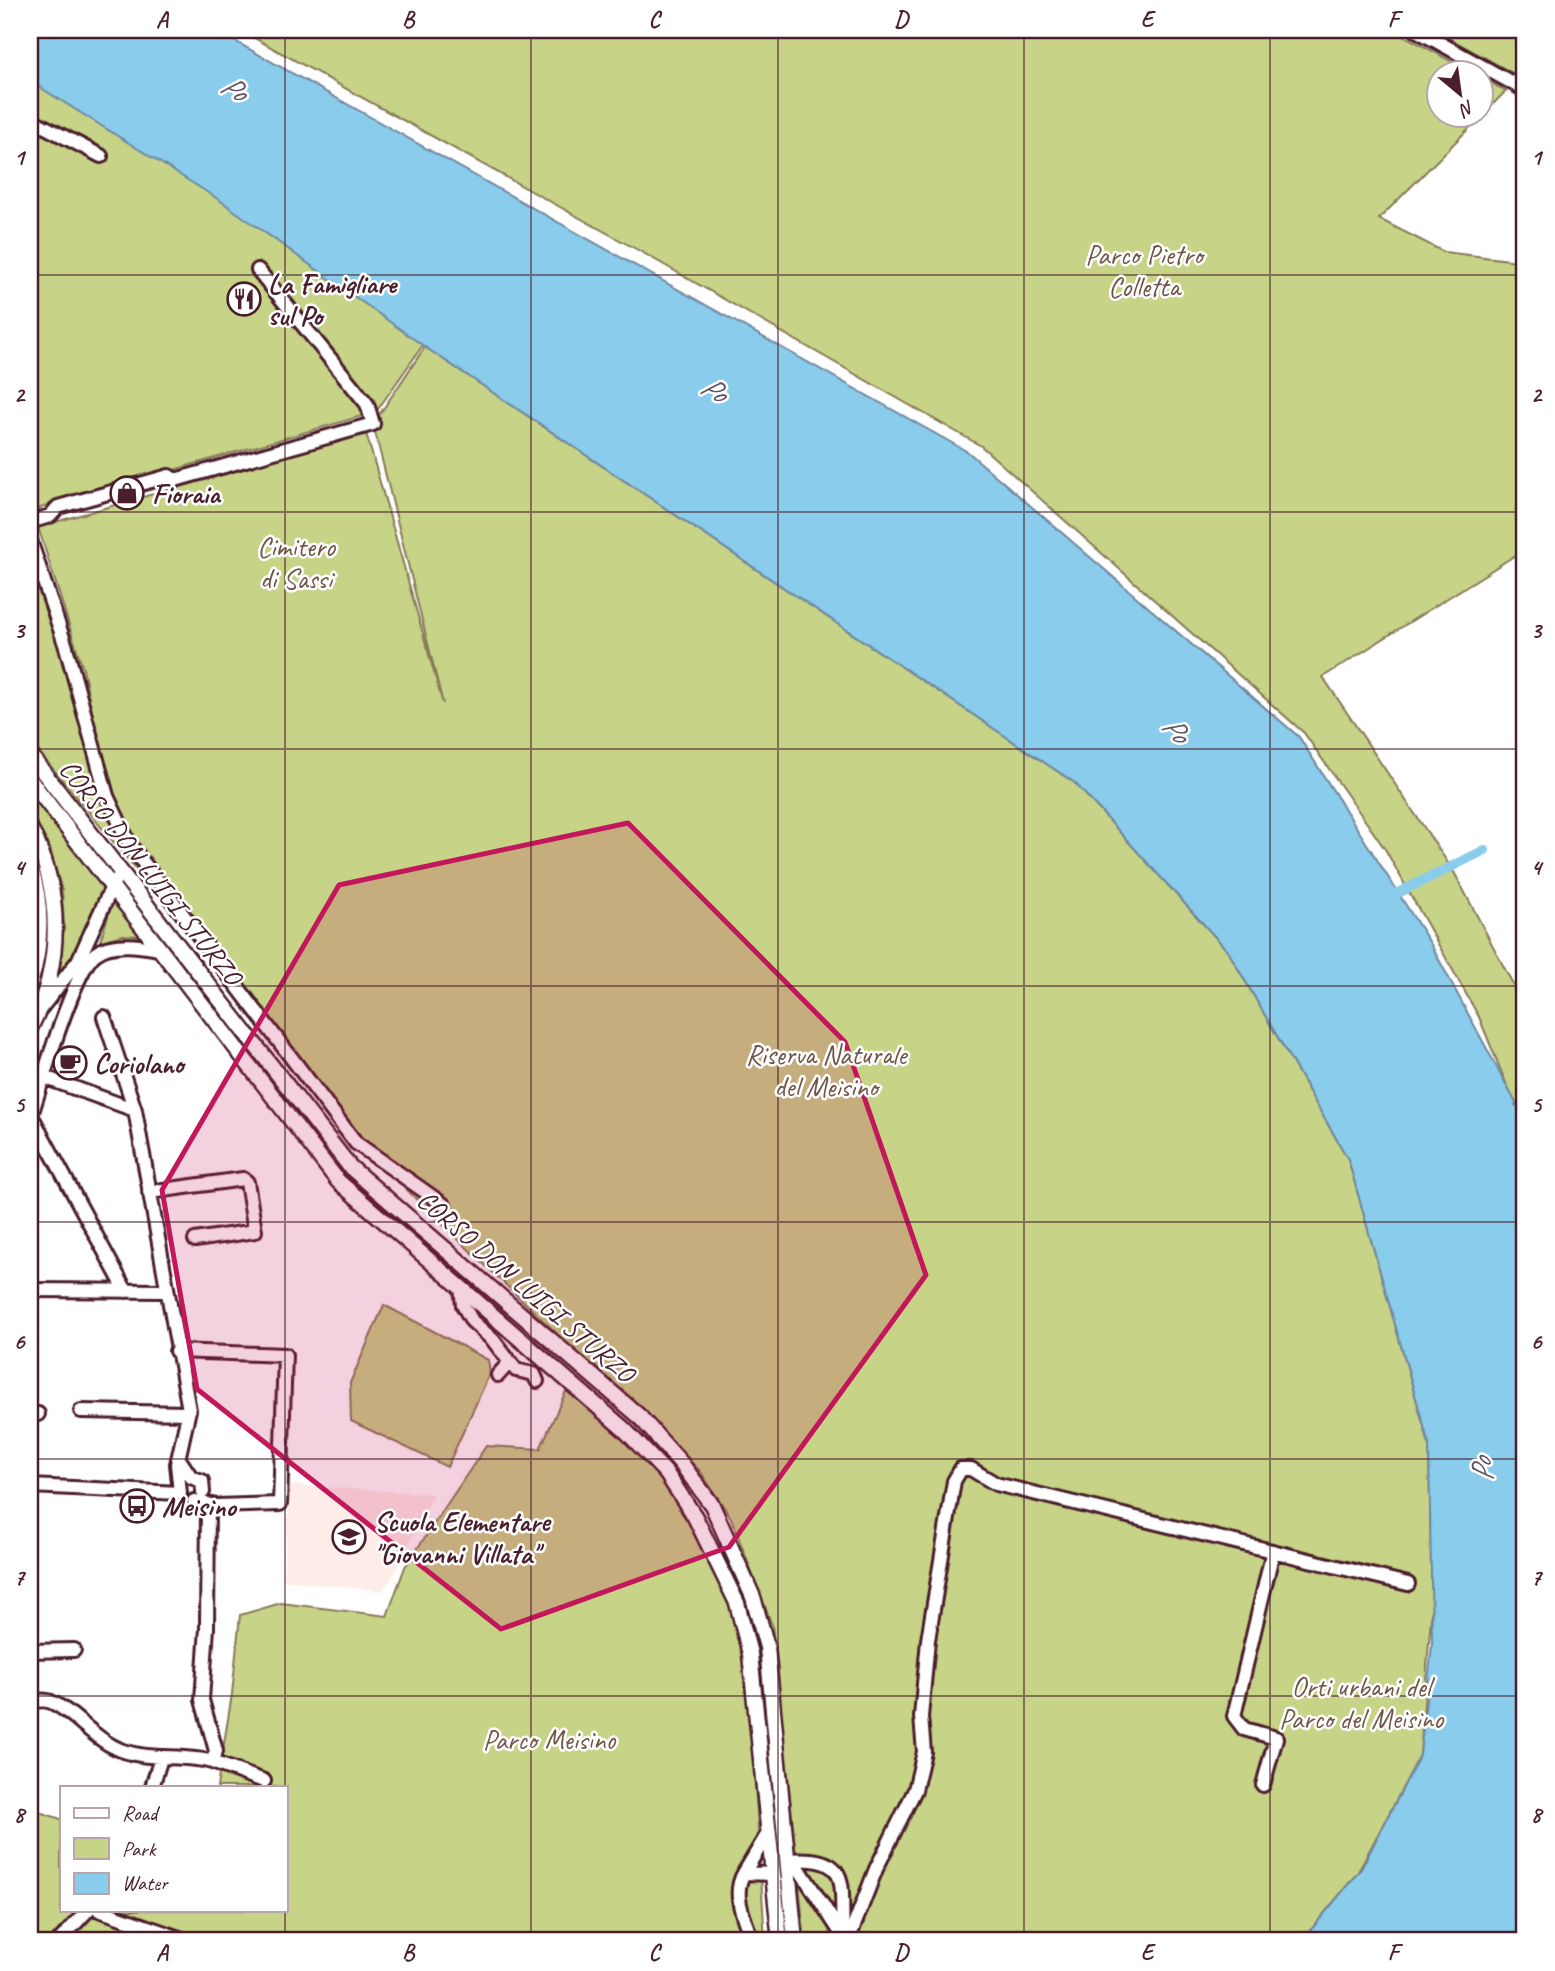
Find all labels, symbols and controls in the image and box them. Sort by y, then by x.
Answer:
text: A [156,5,170,34]
text: B [402,5,416,34]
text: C [649,5,663,34]
text: D [894,5,910,34]
text: E [1141,5,1157,34]
text: F [1388,5,1404,34]
north arrow [1426,60,1496,130]
water label: Po [214,66,258,113]
text: N [1454,95,1479,123]
text: 1 [14,143,27,172]
text: 1 [1531,143,1544,172]
park label: Parco Pietro Colletta [1085,237,1206,304]
place label: La Famigliare sul Po [268,266,399,333]
restaurant icon: La Famigliare sul Po [225,280,263,318]
water label: Po [694,367,738,414]
text: 2 [14,380,27,409]
text: 2 [1531,380,1544,409]
shop icon: Fioraia [108,474,146,512]
place label: Fioraia [152,476,222,511]
park label: Cimitero di Sassi [257,529,337,596]
text: 3 [14,616,27,645]
text: 3 [1531,616,1544,645]
water label: Po [1154,708,1201,754]
street label: CORSO DON LUIGI STURZO [52,752,252,994]
text: 4 [14,853,27,882]
text: 4 [1531,853,1544,882]
park label: Riserva Naturale del Meisino [746,1037,908,1104]
cafe icon: Coriolano [51,1044,89,1082]
place label: Coriolano [94,1046,187,1081]
text: 5 [14,1090,26,1119]
text: 5 [1531,1090,1543,1119]
street label: CORSO DON LUIGI STURZO [410,1182,644,1392]
text: 6 [14,1327,27,1356]
text: 6 [1531,1327,1544,1356]
water label: Po [1462,1452,1502,1483]
bus stop icon: Meisino [118,1487,156,1525]
place label: Meisino [162,1489,237,1524]
place label: Scuola Elementare "Giovanni Villata" [374,1504,552,1571]
school or university icon: Scuola Elementare "Giovanni Villata" [330,1518,368,1556]
text: 7 [14,1563,27,1592]
text: 7 [1531,1563,1544,1592]
park label: Orti urbani del Parco del Meisino [1279,1669,1445,1736]
park label: Parco Meisino [483,1722,617,1757]
legend [60,1786,287,1912]
text: 8 [14,1800,27,1829]
text: Road [122,1800,161,1826]
text: 8 [1531,1800,1544,1829]
text: Park [122,1836,157,1862]
text: Water [122,1870,169,1896]
text: A [156,1938,170,1967]
text: B [402,1938,416,1967]
text: C [649,1938,663,1967]
text: D [894,1938,910,1967]
text: E [1141,1938,1157,1967]
text: F [1388,1938,1404,1967]

